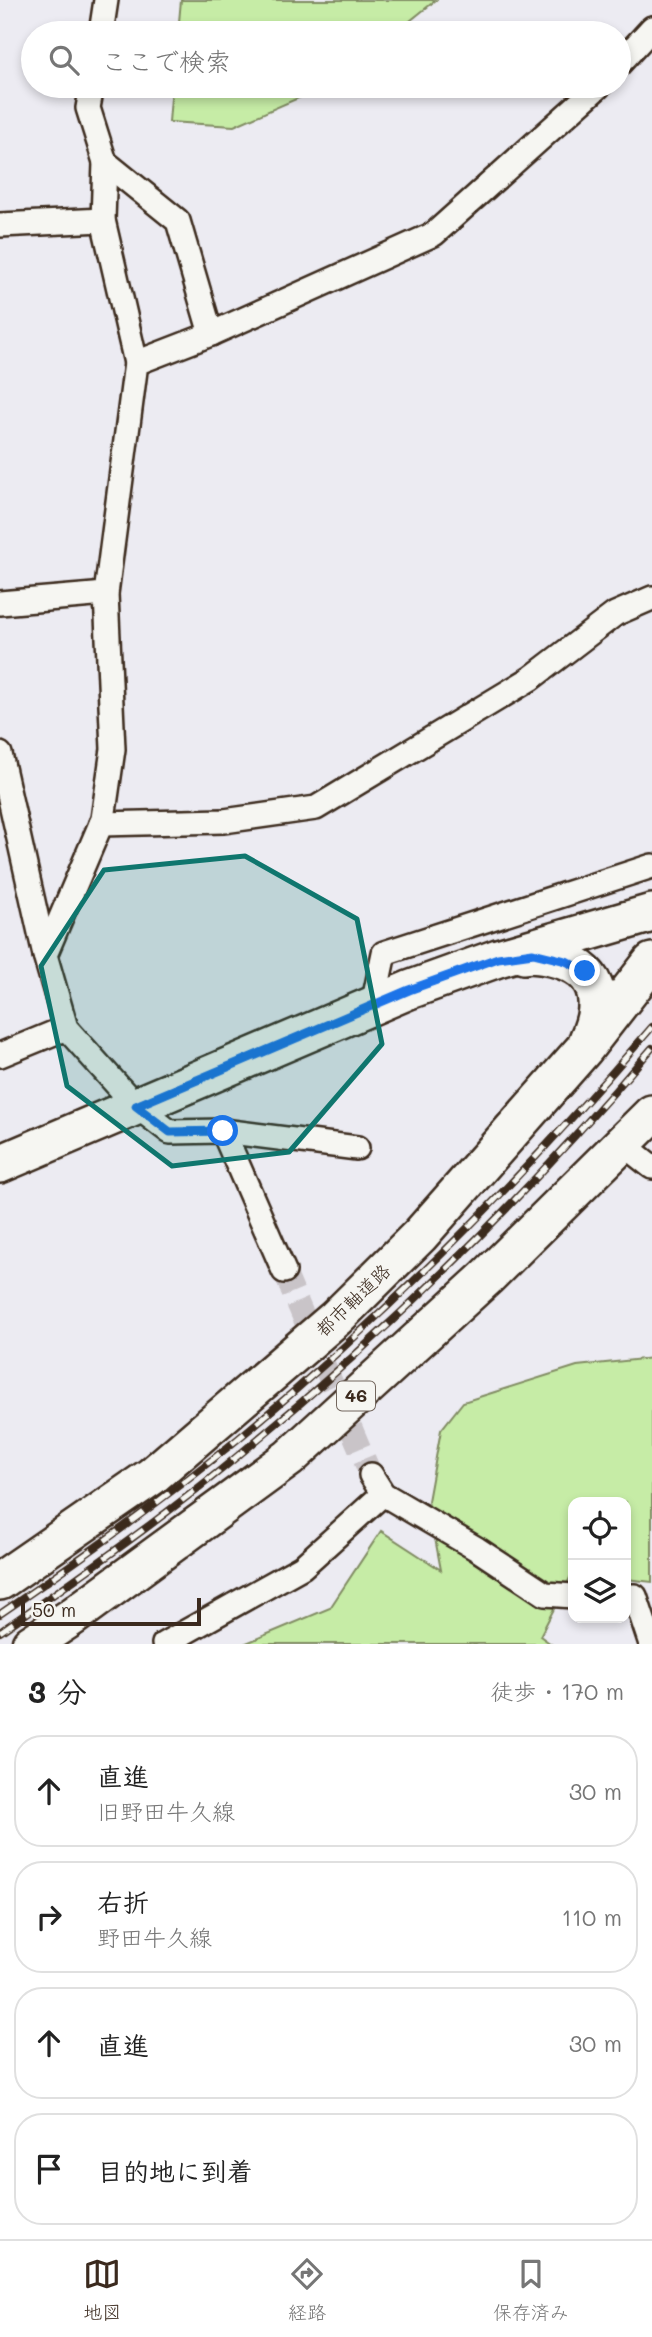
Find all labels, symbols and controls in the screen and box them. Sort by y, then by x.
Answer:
search box [21,21,631,98]
icon: search [45,41,83,79]
text: ここで検索 [101,44,231,78]
route end [569,955,600,986]
route start [207,1115,238,1146]
street label: 都市軸道路 [310,1258,396,1342]
road number: 46 [337,1381,375,1410]
map controls [568,1497,631,1623]
button: locate [568,1497,631,1560]
button: layers [568,1560,631,1623]
scale bar [21,1595,201,1627]
text: 50 m [32,1597,76,1622]
text: 3 分 [28,1671,87,1711]
text: 徒歩 · 170 m [490,1676,624,1706]
text: 直進 [97,1759,149,1793]
icon: ahead [30,1772,68,1810]
text: 30 m [569,1776,622,1806]
text: 旧野田牛久線 [97,1796,235,1826]
text: 右折 [97,1885,149,1919]
icon: right [30,1898,68,1936]
text: 110 m [562,1902,622,1932]
text: 野田牛久線 [97,1922,212,1952]
icon: ahead [30,2024,68,2062]
text: 直進 [97,2028,149,2062]
text: 30 m [569,2028,622,2058]
icon: arrive [30,2150,68,2188]
text: 目的地に到着 [97,2154,253,2188]
tab: 地図 [83,2255,121,2324]
tab: 経路 [288,2255,326,2324]
tab: 保存済み [493,2255,569,2324]

